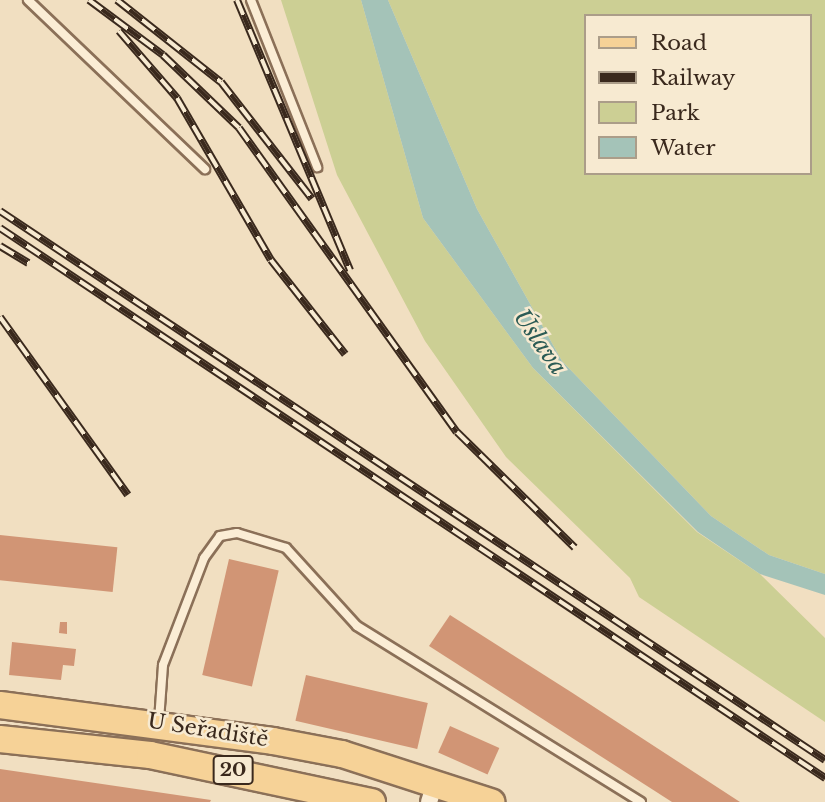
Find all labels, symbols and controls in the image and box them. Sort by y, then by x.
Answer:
legend [584,14,811,175]
text: Road [651,30,707,56]
text: Railway [651,65,735,91]
text: Park [651,100,700,126]
text: Water [651,135,715,161]
water label: Úslava [508,304,572,380]
street label: U Seřadiště [146,708,270,752]
road number: 20 [212,754,254,786]

